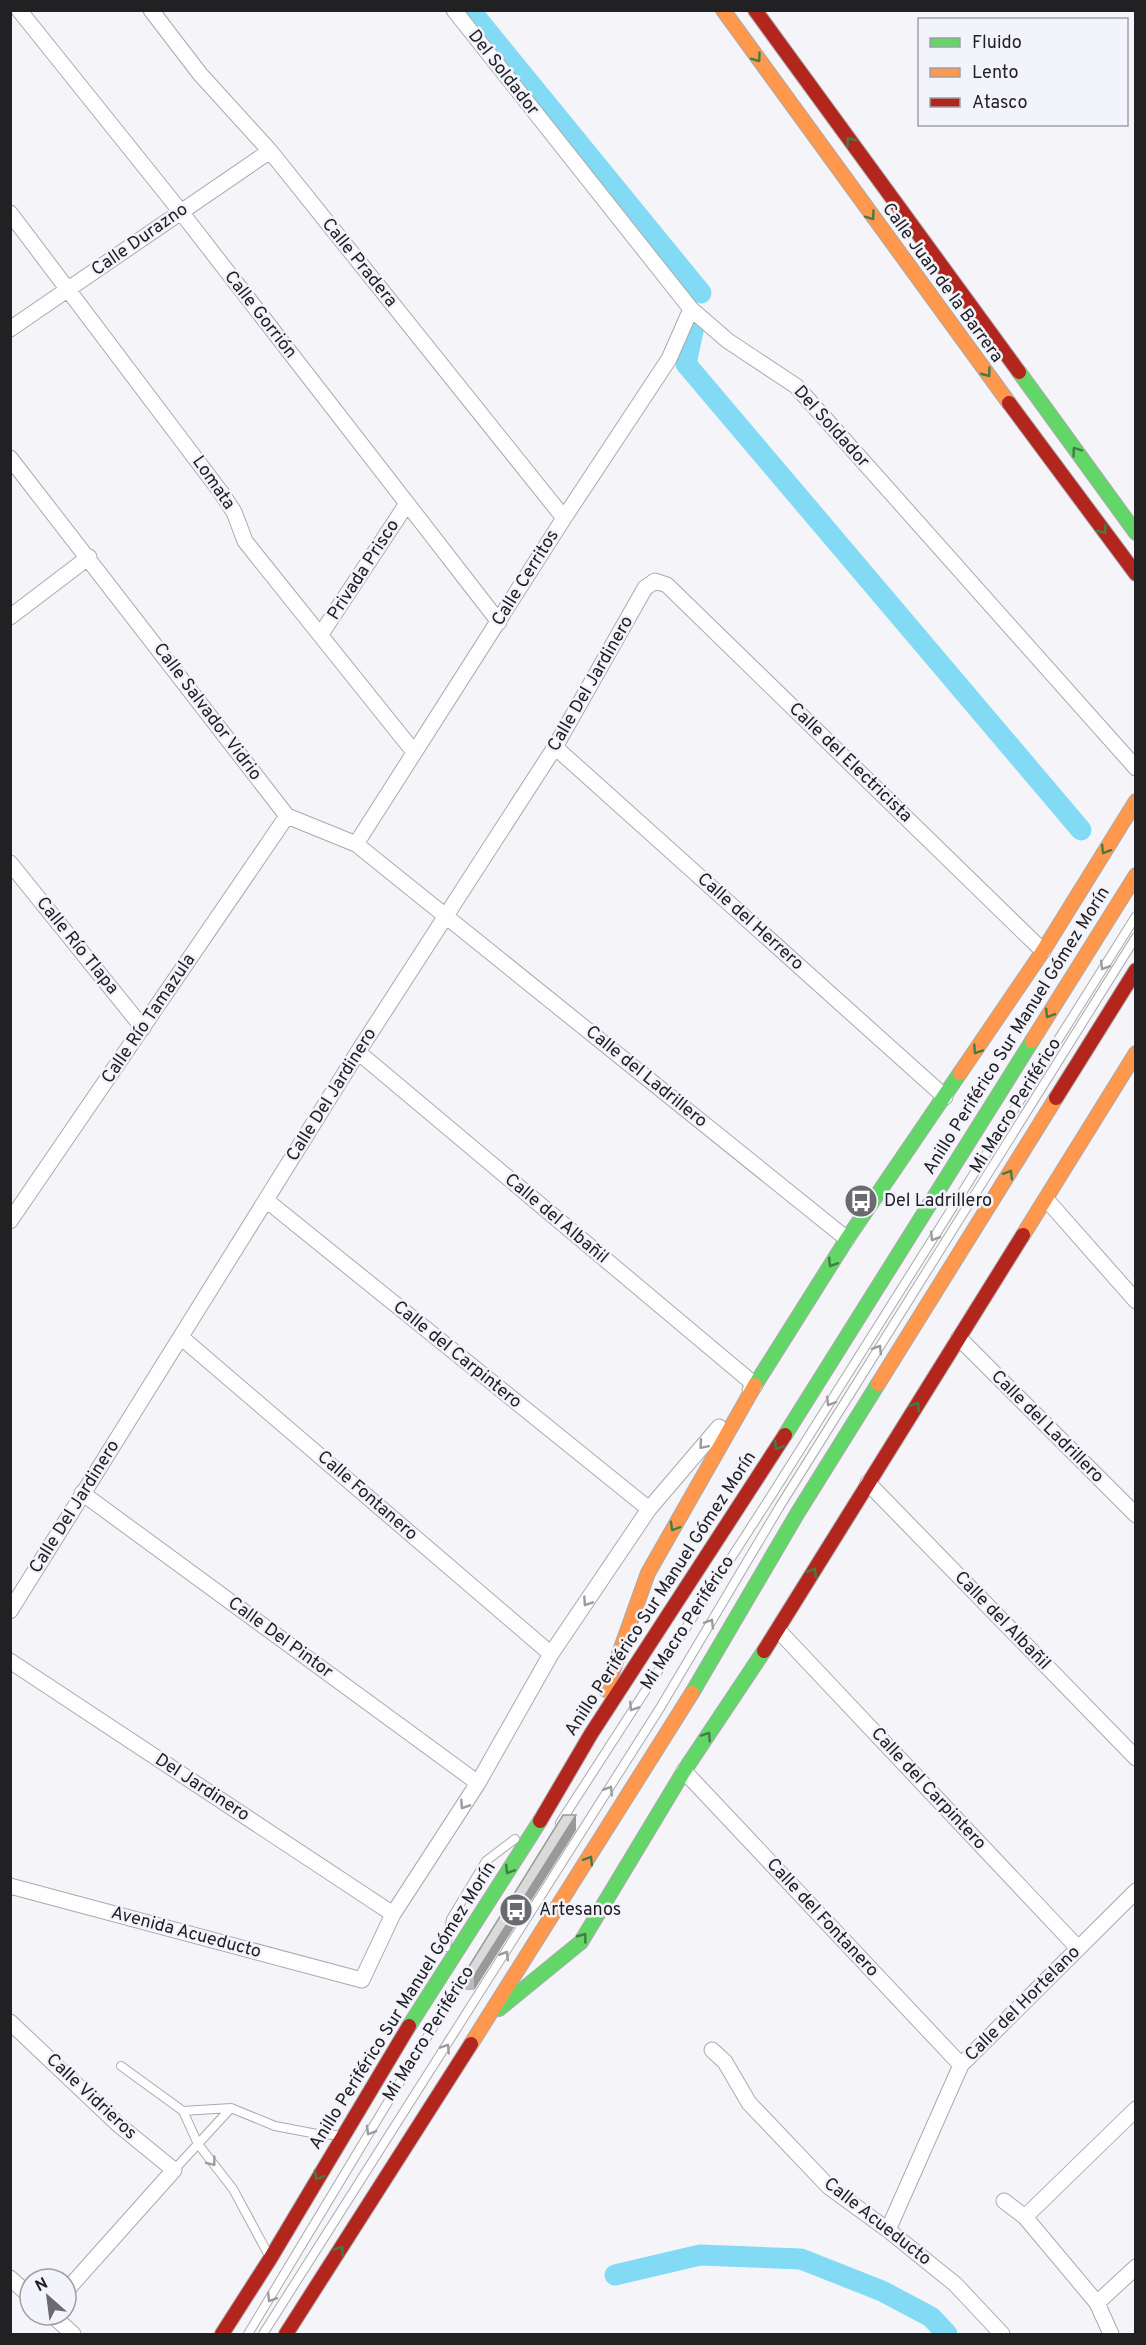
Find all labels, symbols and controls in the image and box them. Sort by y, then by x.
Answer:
legend [918,18,1128,126]
street label: Del Soldador [462,25,544,121]
text: Fluido [972,32,1022,55]
one-way arrow [750,51,761,62]
text: Lento [972,62,1018,85]
text: Atasco [972,92,1028,115]
one-way arrow [846,137,857,148]
street label: Calle Durazno [87,198,193,282]
street label: Calle Juan de la Barrera [876,199,1008,367]
one-way arrow [864,210,875,221]
street label: Calle Pradera [316,214,402,312]
street label: Calle Gorrión [219,266,301,364]
one-way arrow [979,367,990,378]
street label: Del Soldador [788,381,874,473]
one-way arrow [1072,447,1083,458]
street label: Lomata [186,452,240,514]
street label: Privada Prisco [323,515,405,625]
one-way arrow [1095,523,1106,534]
street label: Calle Cerritos [487,526,565,630]
street label: Calle Del Jardinero [543,612,639,756]
street label: Calle Salvador Vidrio [148,639,266,785]
street label: Calle del Electricista [783,698,917,828]
one-way arrow [1100,844,1112,854]
street label: Calle del Herrero [692,868,808,976]
street label: Anillo Periférico Sur Manuel Gómez Morín [918,883,1116,1179]
street label: Calle Río Tlapa [31,892,123,1000]
street label: Calle Río Tamazula [97,950,201,1088]
one-way arrow [1101,959,1112,970]
one-way arrow [1044,1008,1056,1018]
street label: Calle del Ladrillero [580,1021,712,1133]
street label: Calle Del Jardinero [282,1024,382,1166]
street label: Mi Macro Periférico [965,1034,1067,1178]
one-way arrow [973,1043,984,1054]
street label: Calle del Albañil [499,1169,613,1269]
one-way arrow [1001,1170,1013,1180]
bus stop icon: Del Ladrillero [843,1183,879,1219]
place label: Del Ladrillero [884,1190,992,1213]
one-way arrow [929,1231,941,1241]
one-way arrow [827,1257,839,1267]
street label: Calle del Carpintero [388,1296,526,1414]
one-way arrow [870,1345,881,1356]
street label: Calle del Ladrillero [986,1366,1108,1488]
one-way arrow [826,1396,837,1407]
one-way arrow [909,1402,920,1413]
street label: Calle Del Jardinero [25,1436,125,1578]
one-way arrow [699,1438,710,1449]
one-way arrow [773,1440,785,1450]
street label: Calle Fontanero [312,1446,422,1546]
street label: Anillo Periférico Sur Manuel Gómez Morín [560,1447,762,1741]
one-way arrow [670,1521,681,1531]
street label: Mi Macro Periférico [636,1552,740,1694]
street label: Calle del Albañil [949,1567,1055,1675]
one-way arrow [806,1568,818,1578]
street label: Calle Del Pintor [223,1592,337,1684]
one-way arrow [583,1595,594,1606]
one-way arrow [703,1619,714,1629]
one-way arrow [628,1701,640,1711]
street label: Calle del Carpintero [865,1723,991,1855]
one-way arrow [700,1731,711,1742]
street label: Del Jardinero [150,1749,254,1827]
one-way arrow [601,1786,613,1796]
one-way arrow [461,1798,472,1809]
street label: Calle del Fontanero [761,1854,883,1982]
one-way arrow [582,1855,593,1866]
street label: Anillo Periférico Sur Manuel Gómez Morín [304,1858,502,2154]
one-way arrow [504,1864,516,1874]
bus stop icon: Artesanos [498,1892,534,1928]
place label: Artesanos [539,1899,621,1922]
street label: Avenida Acueducto [108,1902,264,1964]
one-way arrow [576,1933,587,1944]
street label: Calle del Hortelano [960,1941,1086,2067]
one-way arrow [498,1951,509,1962]
street label: Mi Macro Periférico [378,1962,480,2106]
one-way arrow [439,2043,450,2054]
street label: Calle Vidrieros [41,2049,141,2145]
one-way arrow [366,2125,377,2135]
one-way arrow [205,2155,216,2166]
one-way arrow [314,2170,325,2180]
street label: Calle Acueducto [819,2173,935,2271]
one-way arrow [333,2245,344,2256]
north arrow [18,2267,78,2327]
text: N [32,2274,52,2297]
one-way arrow [267,2292,278,2303]

